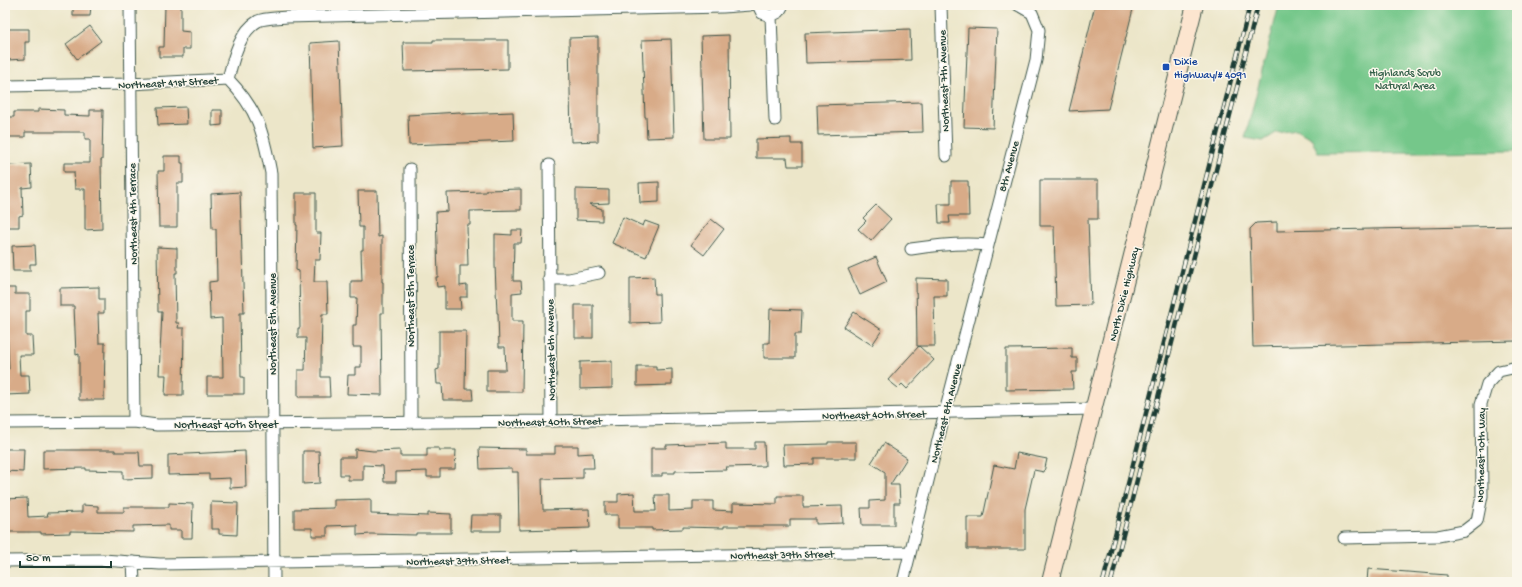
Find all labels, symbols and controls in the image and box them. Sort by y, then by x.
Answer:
street label: Northeast 7th Avenue [937,29,953,132]
place label: Dixie Highway/# 4091 [1173,57,1247,82]
marker: Dixie Highway/# 4091 [1161,62,1171,72]
park label: Highlands Scrub Natural Area [1369,68,1441,93]
street label: Northeast 41st Street [118,75,220,93]
street label: 8th Avenue [997,139,1023,193]
street label: Northeast 4th Terrace [127,163,141,265]
street label: Northeast 5th Terrace [406,245,418,347]
street label: North Dixie Highway [1107,246,1143,343]
street label: Northeast 5th Avenue [268,273,280,375]
street label: Northeast 6th Avenue [545,299,559,401]
street label: Northeast 8th Avenue [929,362,965,465]
street label: Northeast 10th Way [1475,407,1489,502]
street label: Northeast 40th Street [822,409,928,423]
street label: Northeast 40th Street [498,416,604,430]
street label: Northeast 40th Street [174,420,279,432]
scale bar [20,543,111,569]
street label: Northeast 39th Street [730,549,835,563]
text: 50 m [26,552,51,566]
street label: Northeast 39th Street [406,555,511,569]

